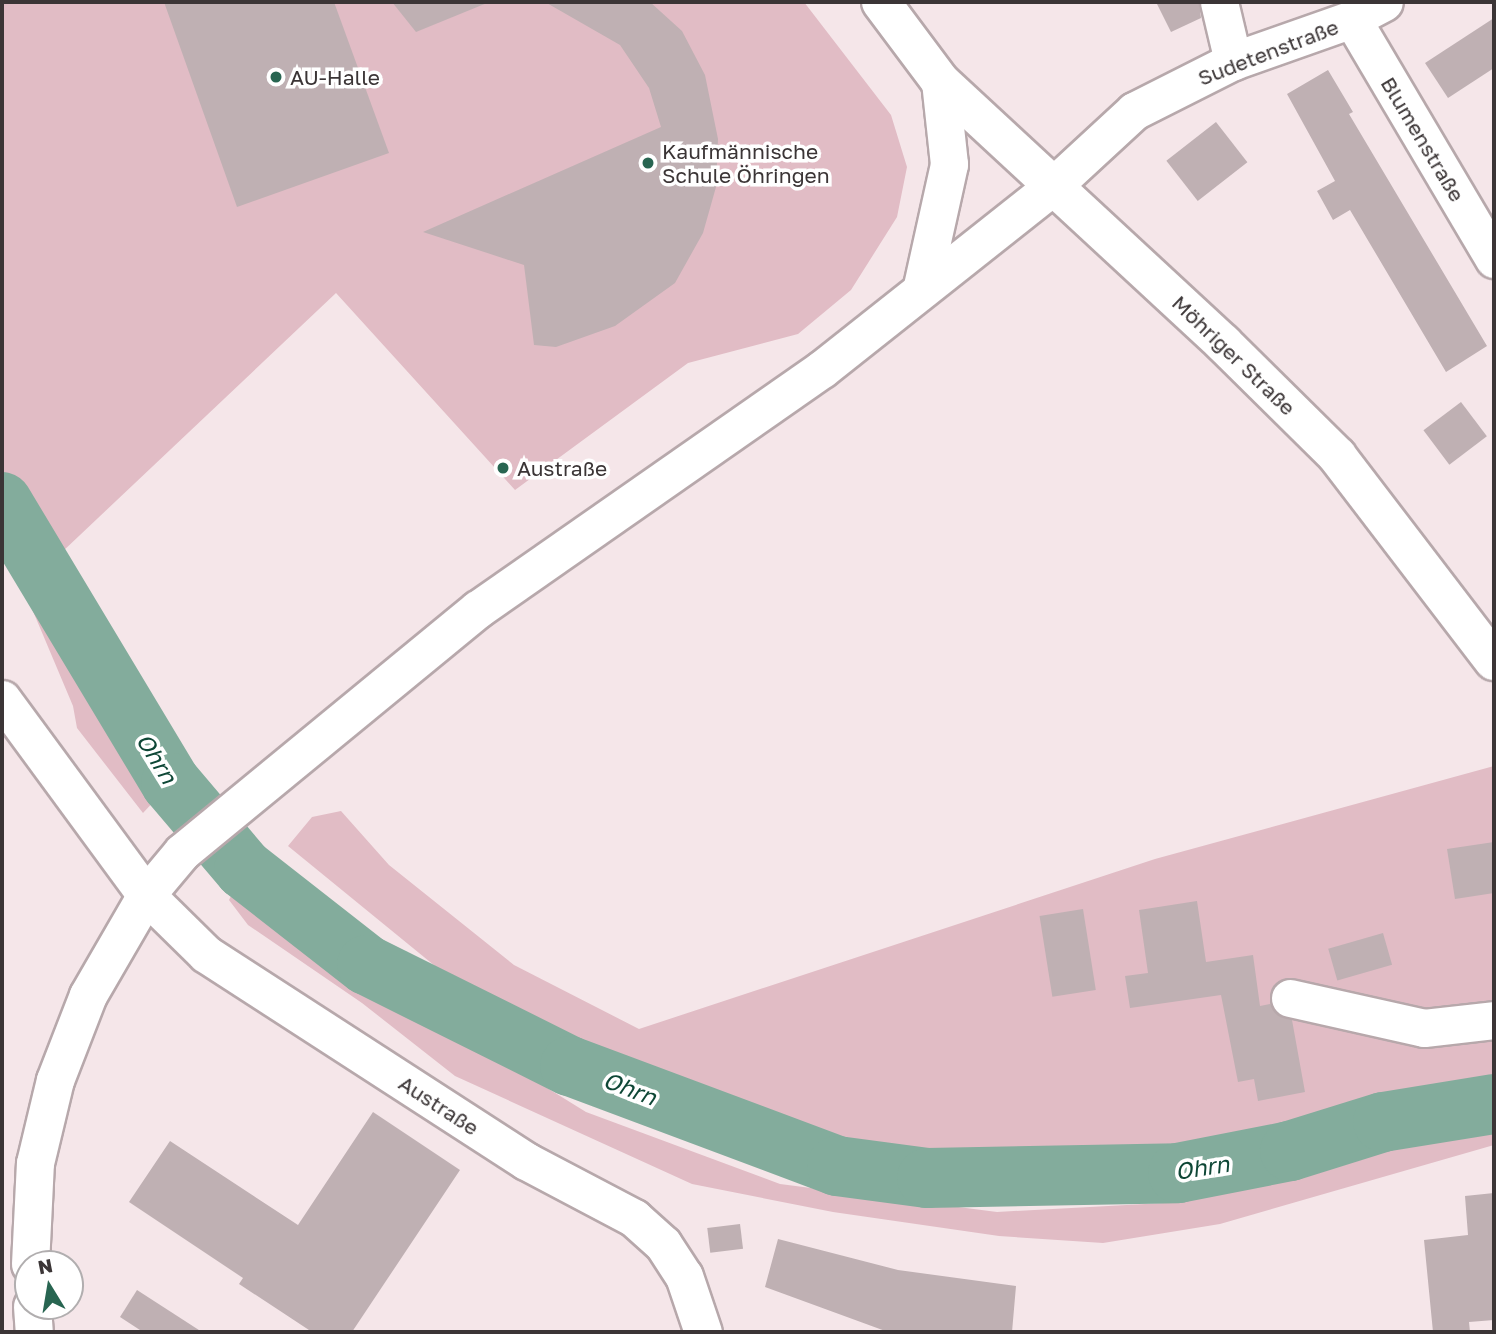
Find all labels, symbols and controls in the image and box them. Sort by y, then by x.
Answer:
street label: Sudetenstraße [1194,14,1342,90]
place label: AU-Halle [290,64,380,90]
marker: AU-Halle [268,69,284,85]
street label: Blumenstraße [1376,72,1470,206]
place label: Kaufmännische Schule Öhringen [662,138,830,188]
marker: Kaufmännische Schule Öhringen [640,155,656,171]
street label: Möhriger Straße [1167,290,1301,420]
place label: Austraße [517,455,607,481]
marker: Austraße [495,460,511,476]
water label: Ohrn [131,728,183,788]
water label: Ohrn [600,1065,660,1111]
street label: Austraße [394,1070,484,1140]
water label: Ohrn [1173,1149,1231,1185]
north arrow [14,1250,84,1320]
text: N [36,1253,55,1279]

